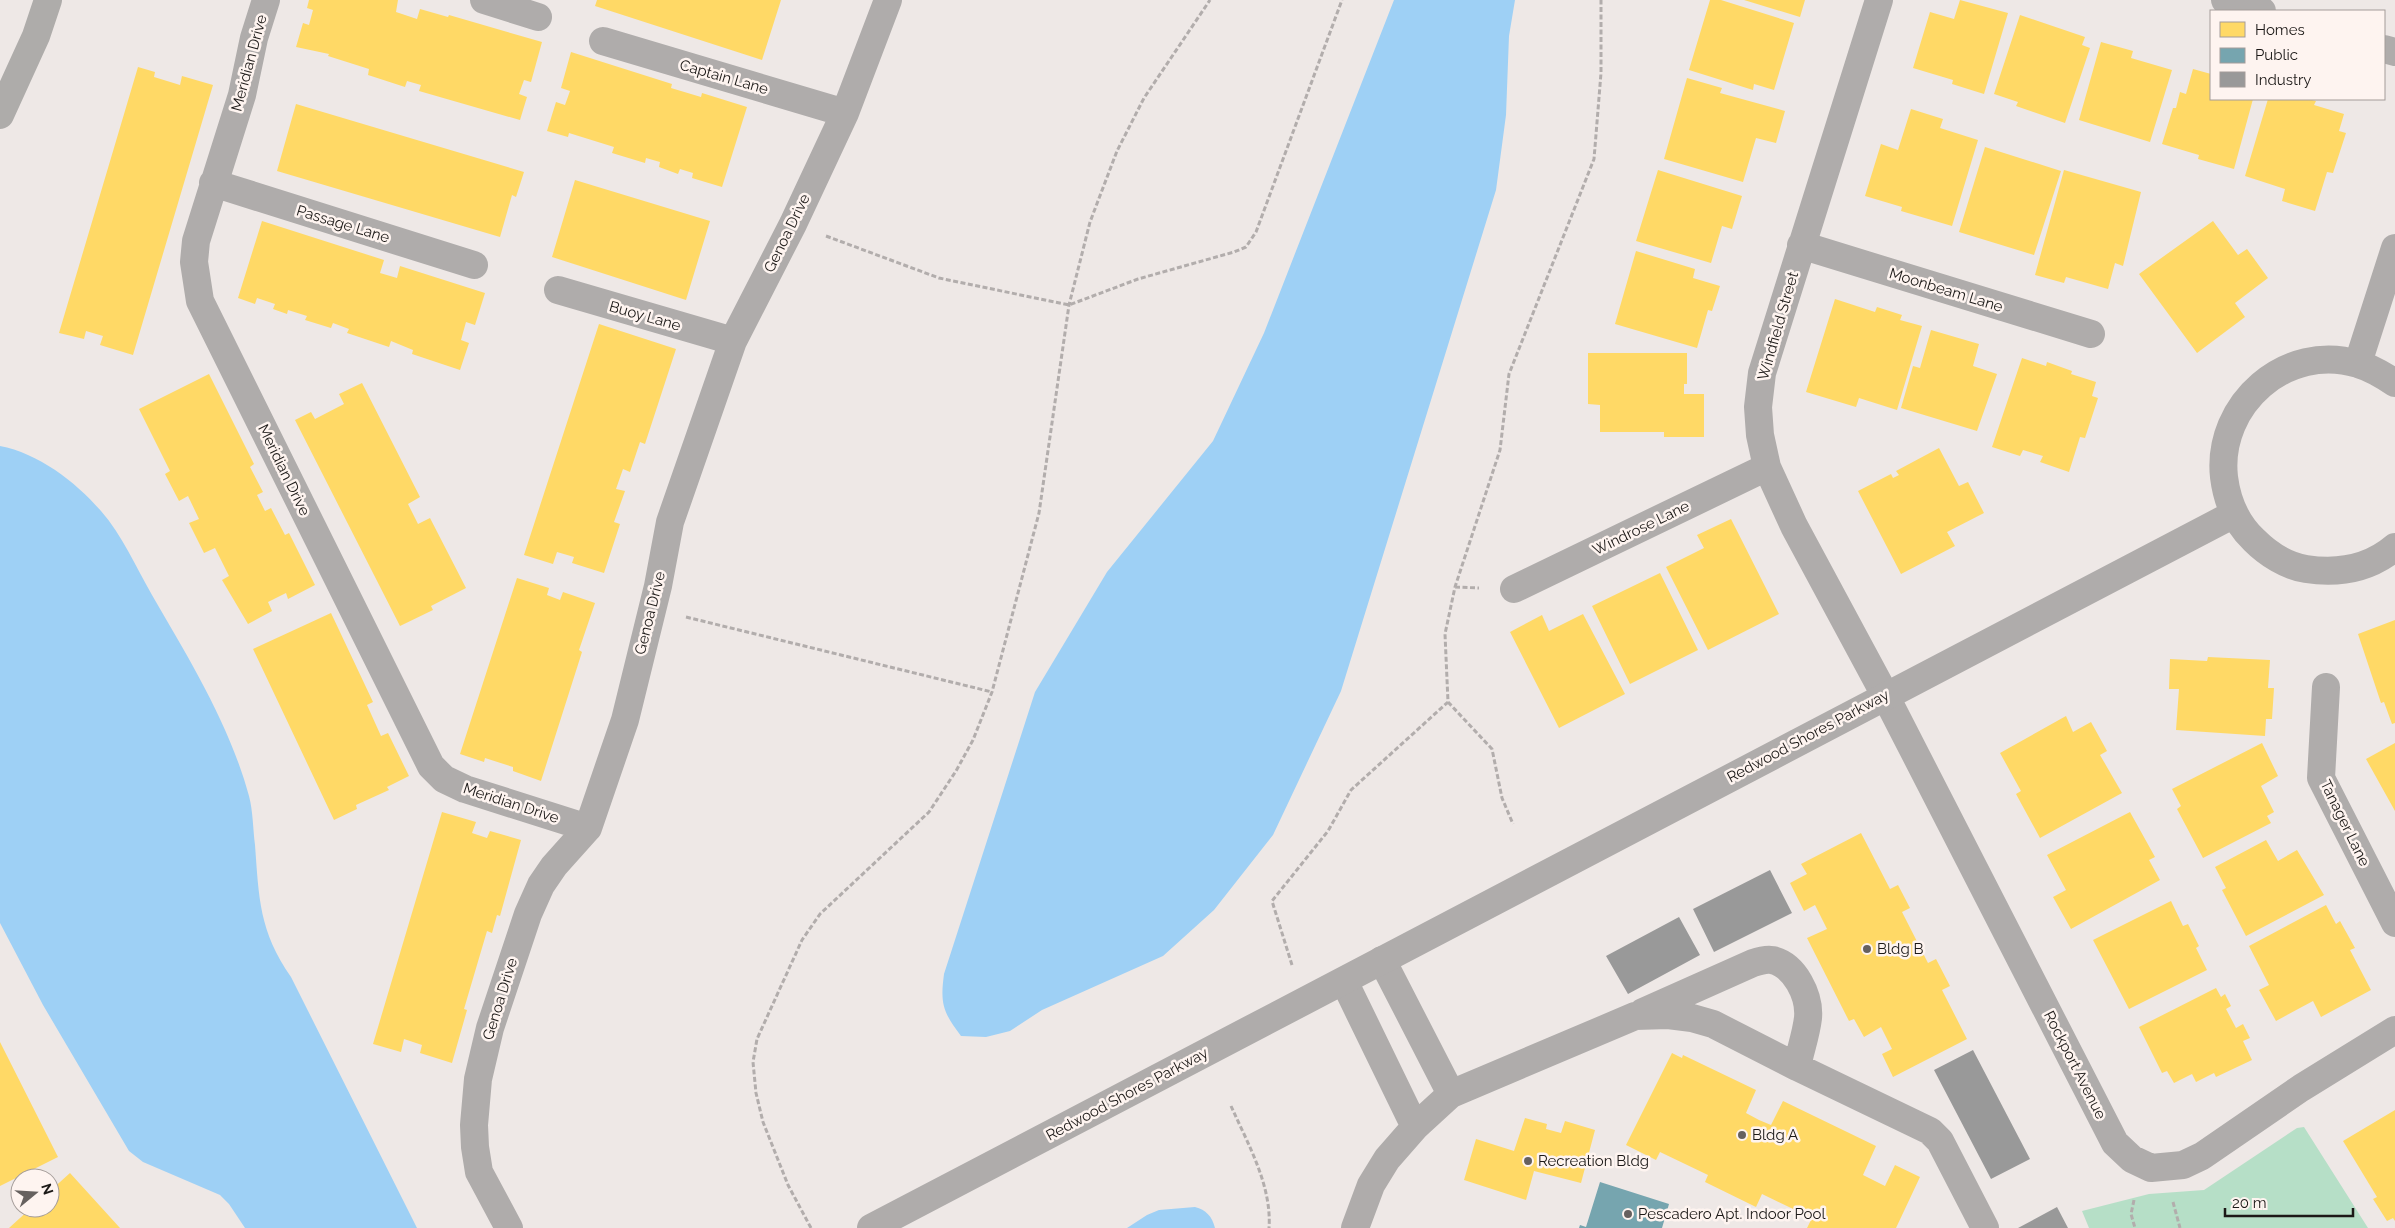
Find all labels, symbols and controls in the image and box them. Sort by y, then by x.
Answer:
legend [2210,10,2385,100]
street label: Meridian Drive [227,12,271,113]
text: Homes [2255,21,2305,39]
text: Public [2255,46,2298,64]
street label: Captain Lane [678,56,770,98]
text: Industry [2255,71,2311,89]
street label: Genoa Drive [760,191,814,275]
street label: Passage Lane [294,201,392,247]
street label: Moonbeam Lane [1887,264,2005,316]
street label: Windfield Street [1754,270,1802,382]
street label: Buoy Lane [607,297,683,335]
street label: Meridian Drive [254,421,314,519]
street label: Windrose Lane [1590,497,1692,559]
street label: Genoa Drive [631,569,669,656]
street label: Redwood Shores Parkway [1724,686,1892,786]
street label: Tanager Lane [2316,777,2374,869]
street label: Meridian Drive [461,779,561,827]
place label: Bldg B [1877,940,1924,958]
marker: Bldg B [1861,943,1873,955]
street label: Genoa Drive [479,956,521,1042]
street label: Rockport Avenue [2040,1008,2110,1122]
street label: Redwood Shores Parkway [1043,1044,1211,1144]
place label: Bldg A [1752,1126,1798,1144]
marker: Bldg A [1736,1129,1748,1141]
place label: Recreation Bldg [1538,1152,1649,1170]
marker: Recreation Bldg [1522,1155,1534,1167]
north arrow [10,1168,60,1218]
text: N [38,1181,57,1197]
scale bar [2225,1186,2352,1218]
text: 20 m [2232,1194,2267,1212]
place label: Pescadero Apt. Indoor Pool [1638,1205,1826,1223]
marker: Pescadero Apt. Indoor Pool [1622,1208,1634,1220]

